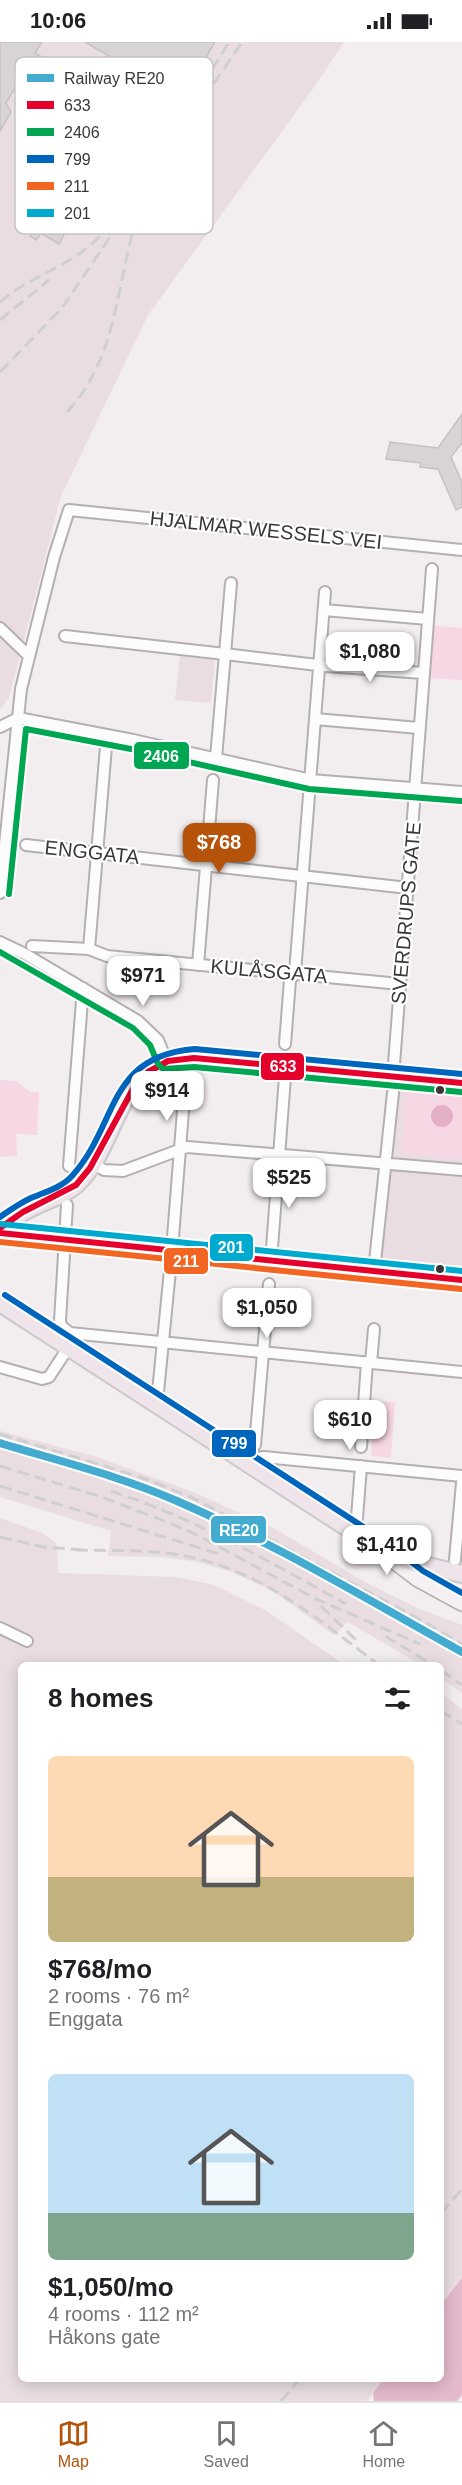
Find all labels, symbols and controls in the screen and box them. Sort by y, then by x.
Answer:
text: 10:06 [30,8,86,33]
legend [15,57,213,234]
text: Railway RE20 [64,70,165,87]
text: 633 [64,97,91,114]
text: 2406 [64,124,100,141]
text: 799 [64,151,91,168]
text: 211 [64,178,90,195]
text: 201 [64,205,91,222]
street label: HJALMAR WESSELS VEI [149,507,383,553]
pin: $1,080 [321,632,419,683]
text: $1,080 [339,640,401,662]
line badge: 2406 [133,741,190,770]
text: 2406 [143,748,179,765]
street label: SVERDRUPS GATE [387,821,425,1005]
pin: $768 [183,823,255,874]
text: $768 [197,831,241,853]
street label: ENGGATA [44,836,141,868]
street label: KULÅSGATA [210,955,329,987]
pin: $971 [107,956,179,1007]
text: $971 [121,964,165,986]
line badge: 633 [260,1052,305,1081]
text: 633 [270,1058,296,1075]
pin: $914 [131,1071,203,1122]
text: $914 [145,1079,189,1101]
unlabelled marker [434,1084,446,1096]
pin: $525 [253,1158,325,1209]
text: $525 [267,1166,311,1188]
line badge: 201 [209,1233,254,1262]
text: 201 [218,1239,244,1256]
line badge: 211 [163,1247,209,1275]
text: 211 [173,1253,199,1270]
unlabelled marker [434,1263,446,1275]
pin: $1,050 [218,1288,316,1339]
text: $1,050 [236,1296,298,1318]
pin: $610 [314,1400,386,1451]
text: $610 [328,1408,372,1430]
line badge: 799 [211,1429,257,1458]
text: 799 [221,1435,247,1452]
line badge: RE20 [210,1515,267,1544]
text: RE20 [219,1522,259,1539]
pin: $1,410 [338,1525,436,1576]
text: $1,410 [356,1533,418,1555]
icon: filters [381,1682,414,1715]
text: 8 homes [48,1683,154,1713]
icon: home [177,1795,285,1903]
text: $768/mo [48,1954,152,1984]
text: 2 rooms · 76 m² [48,1985,189,2007]
text: Enggata [48,2008,123,2030]
icon: home [177,2113,285,2221]
text: $1,050/mo [48,2272,174,2302]
text: 4 rooms · 112 m² [48,2303,199,2325]
text: Håkons gate [48,2326,160,2348]
tab: Map [57,2417,90,2471]
tab: Saved [203,2417,249,2471]
tab: Home [362,2417,405,2471]

